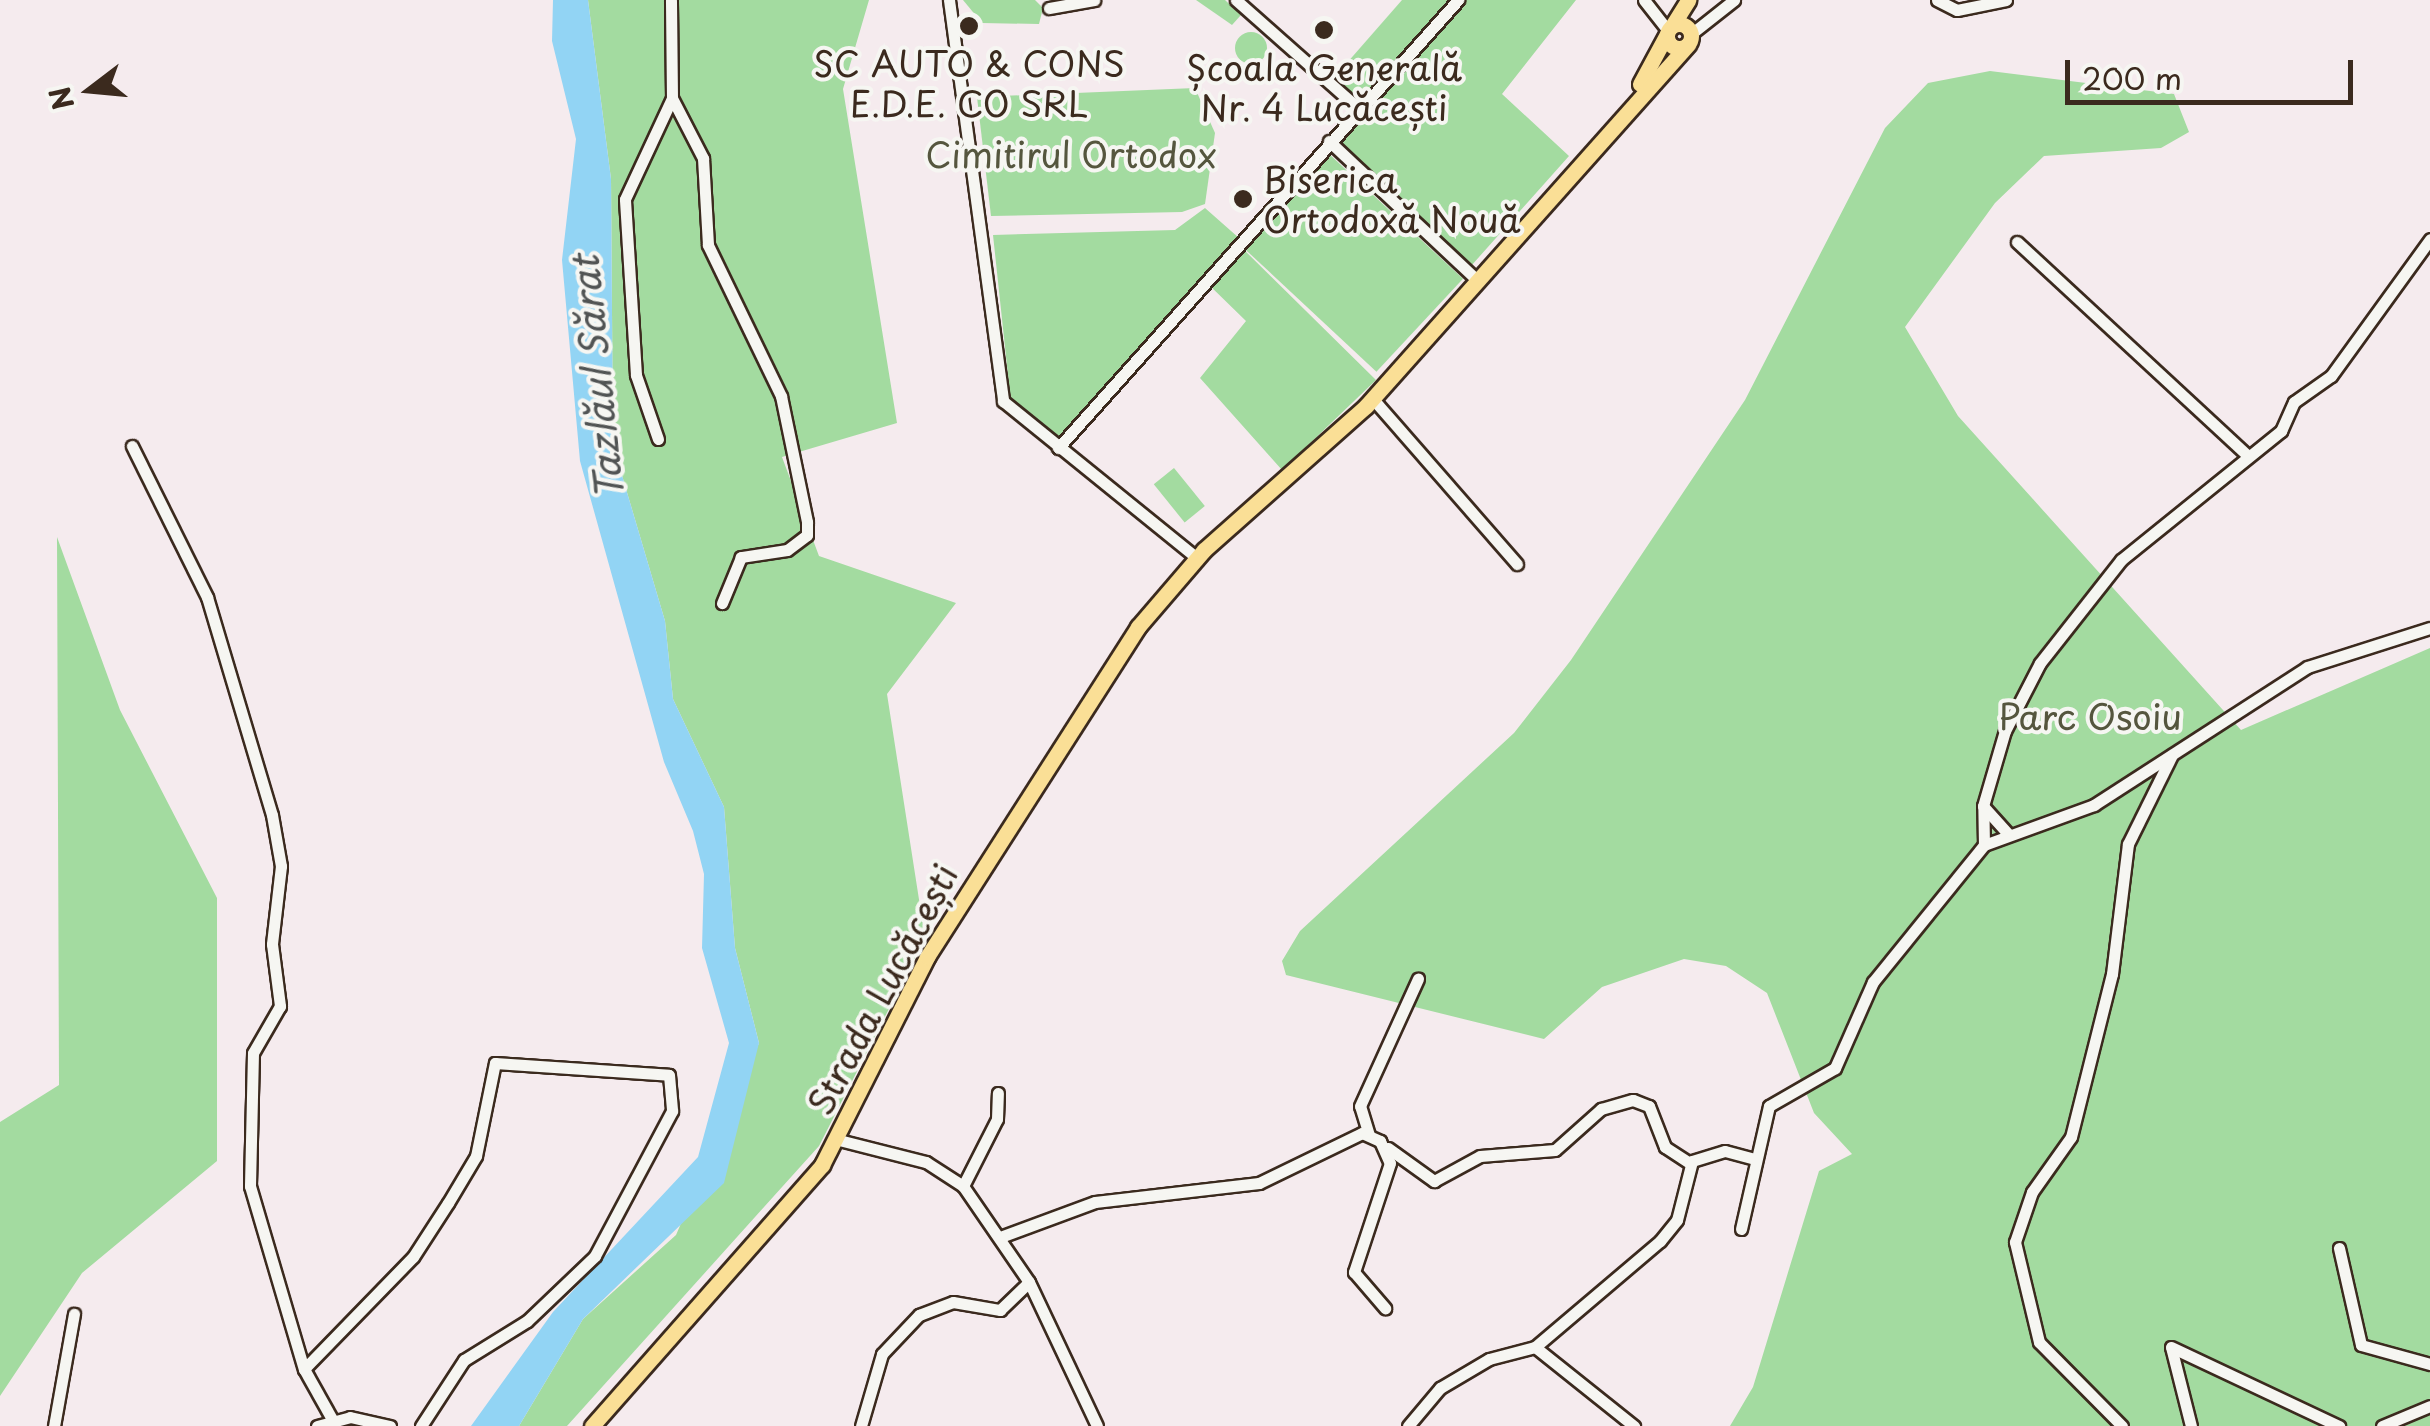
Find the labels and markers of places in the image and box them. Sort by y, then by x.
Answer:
marker: SC AUTO & CONS E.D.E. CO SRL [958,15,980,37]
marker: Școala Generală Nr. 4 Lucăcești [1313,19,1335,41]
place label: SC AUTO & CONS E.D.E. CO SRL [812,42,1126,124]
place label: Școala Generală Nr. 4 Lucăcești [1185,46,1463,128]
place label: Biserica Ortodoxă Nouă [1263,158,1522,240]
marker: Biserica Ortodoxă Nouă [1232,188,1254,210]

